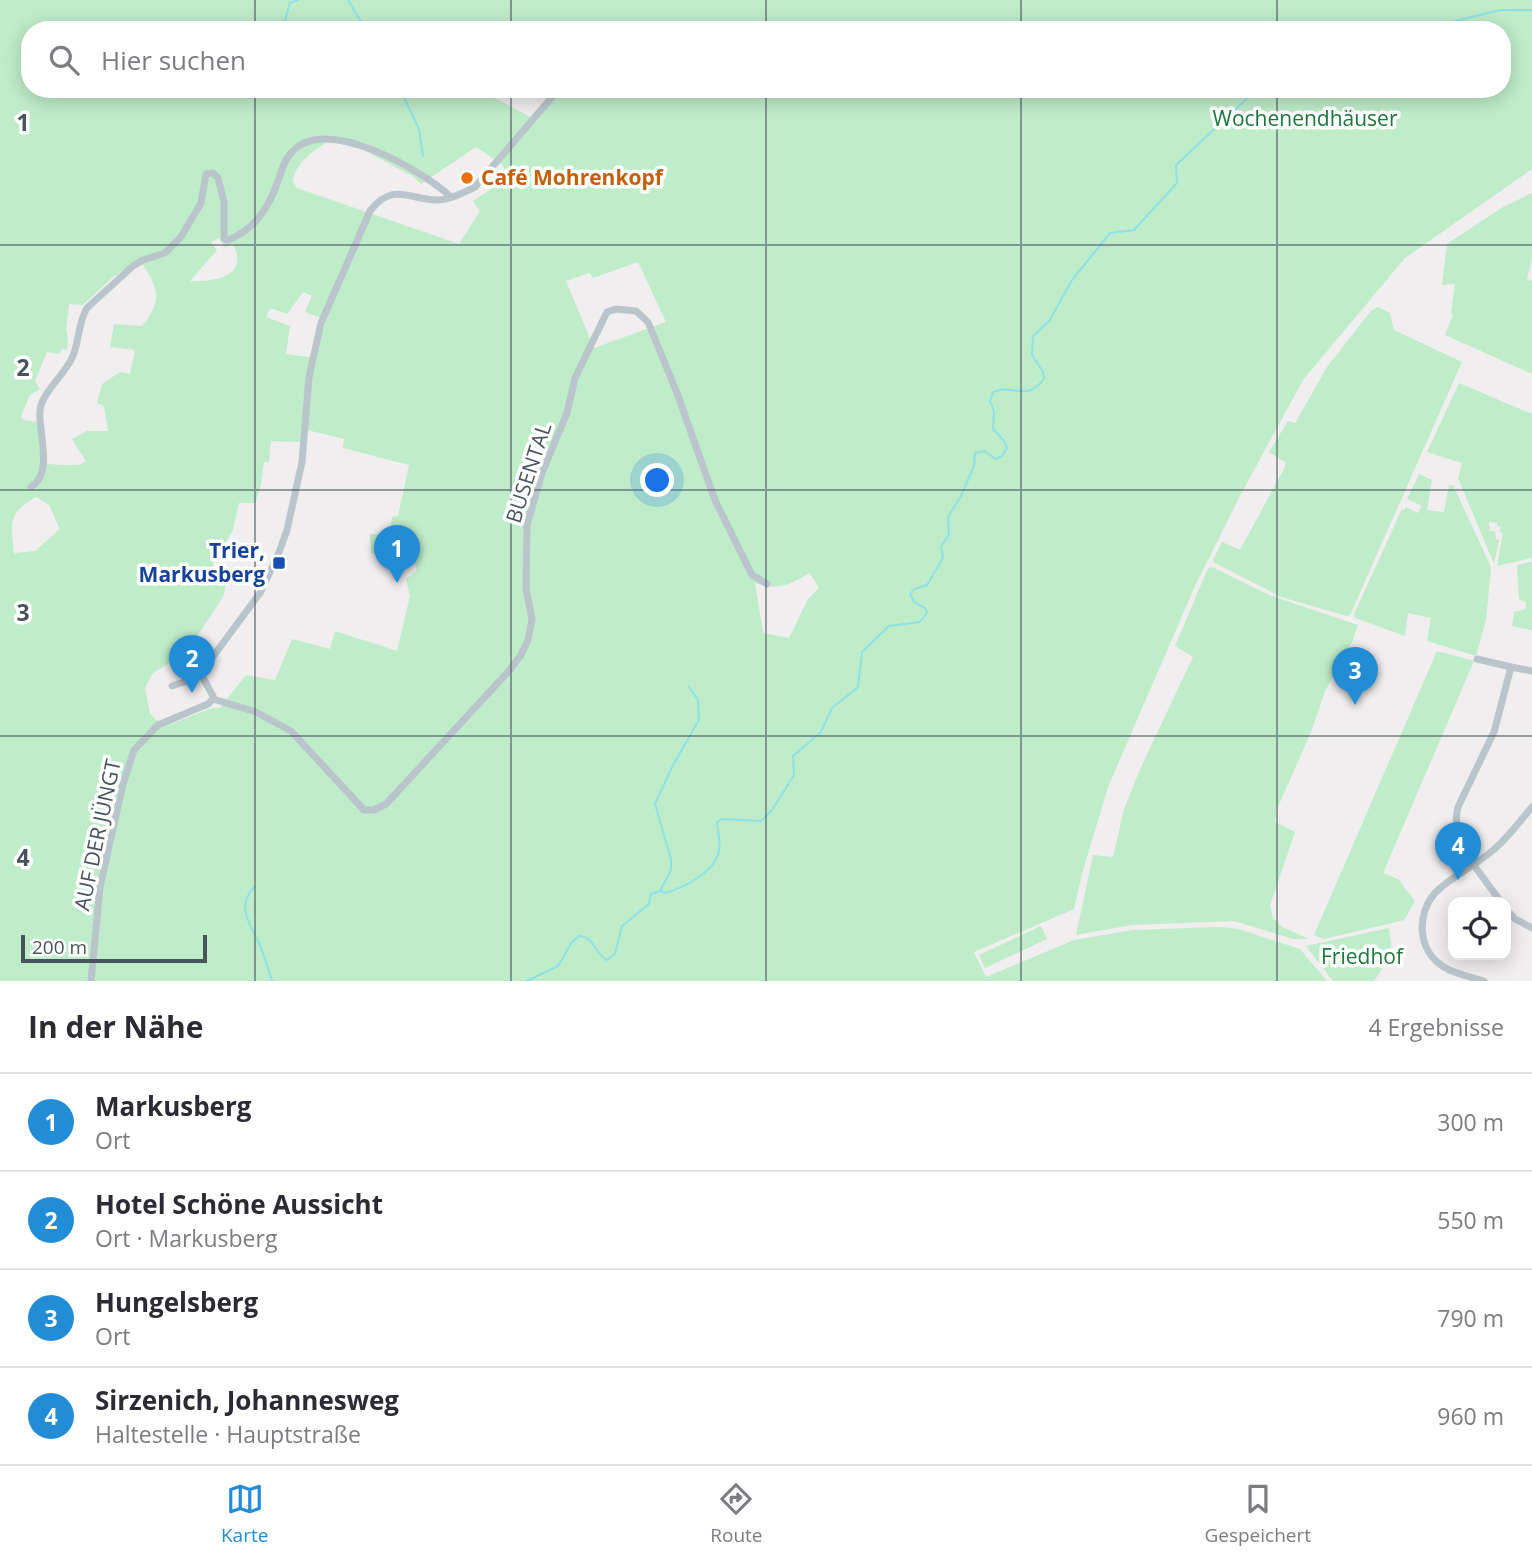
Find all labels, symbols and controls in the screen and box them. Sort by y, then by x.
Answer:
search box [21,21,1511,98]
icon: search [45,41,83,79]
text: Hier suchen [101,42,246,78]
park label: Wochenendhäuser [1213,104,1398,132]
text: 1 [16,106,30,138]
place label: Café Mohrenkopf [481,163,665,191]
marker: Café Mohrenkopf [459,170,475,186]
text: 2 [16,351,30,383]
street label: BUSENTAL [499,419,557,526]
your location [640,463,674,497]
pin: 1 [374,525,420,583]
place label: Trier, Markusberg [139,536,265,588]
marker: Trier, Markusberg [271,555,287,571]
text: 3 [16,596,30,628]
pin: 2 [169,635,215,693]
pin: 3 [1332,647,1378,705]
street label: AUF DER JÜNGT [67,756,127,913]
pin: 4 [1435,822,1481,880]
text: 4 [16,841,30,873]
map controls [1448,897,1511,960]
button: locate [1448,897,1511,960]
scale bar [21,932,206,964]
text: 200 m [32,934,87,960]
park label: Friedhof [1321,942,1405,970]
text: In der Nähe [28,1006,204,1047]
text: 4 Ergebnisse [1368,1011,1504,1043]
text: Markusberg [95,1088,251,1124]
text: 1 [44,1106,58,1138]
text: 300 m [1437,1106,1504,1138]
text: Ort [95,1124,131,1156]
text: Hotel Schöne Aussicht [95,1186,383,1222]
text: 2 [44,1204,58,1236]
text: 550 m [1437,1204,1504,1236]
text: Ort · Markusberg [95,1222,277,1254]
text: Hungelsberg [95,1284,258,1320]
text: 3 [44,1302,58,1334]
text: 790 m [1437,1302,1504,1334]
text: Ort [95,1320,131,1352]
text: Sirzenich, Johannesweg [95,1382,399,1418]
text: 4 [44,1400,58,1432]
text: 960 m [1437,1400,1504,1432]
text: Haltestelle · Hauptstraße [95,1418,361,1450]
tab: Karte [221,1480,268,1548]
tab: Route [710,1480,763,1548]
tab: Gespeichert [1204,1480,1311,1548]

